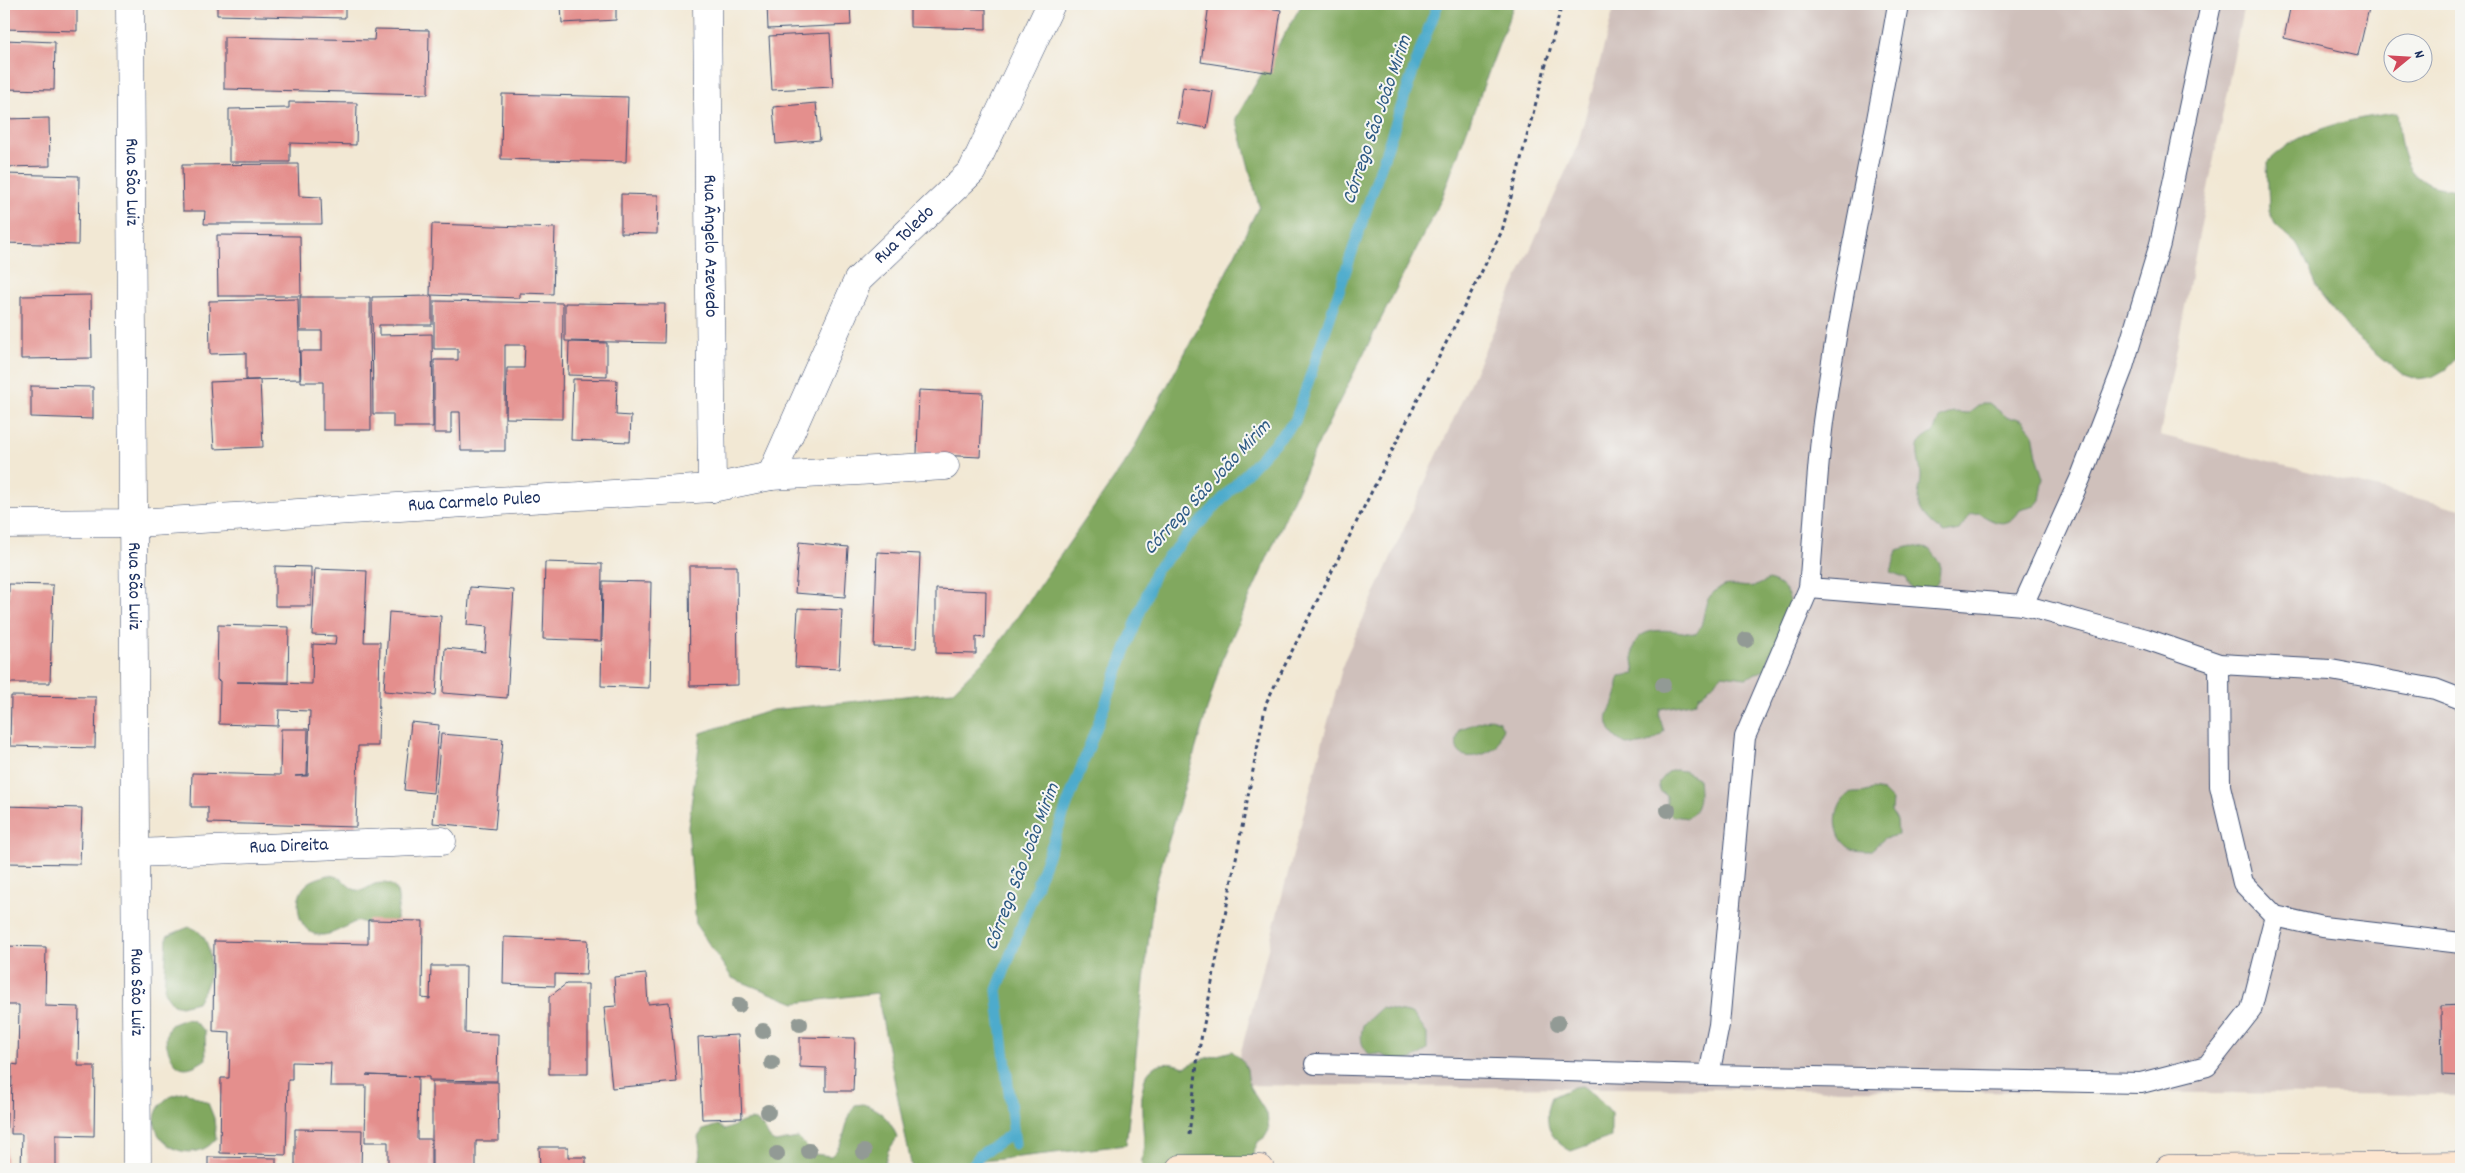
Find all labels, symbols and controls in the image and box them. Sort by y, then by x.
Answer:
water label: Córrego São João Mirim [1336,32,1420,208]
north arrow [2382,32,2432,82]
text: N [2408,48,2429,61]
street label: Rua São Luiz [117,138,145,226]
street label: Rua Ângelo Azevedo [695,174,724,318]
street label: Rua Toledo [868,200,941,271]
water label: Córrego São João Mirim [1137,414,1279,562]
street label: Rua Carmelo Puleo [407,485,542,520]
street label: Rua São Luiz [120,542,147,630]
water label: Córrego São João Mirim [978,779,1068,955]
street label: Rua Direita [249,832,330,862]
street label: Rua São Luiz [122,948,150,1036]

